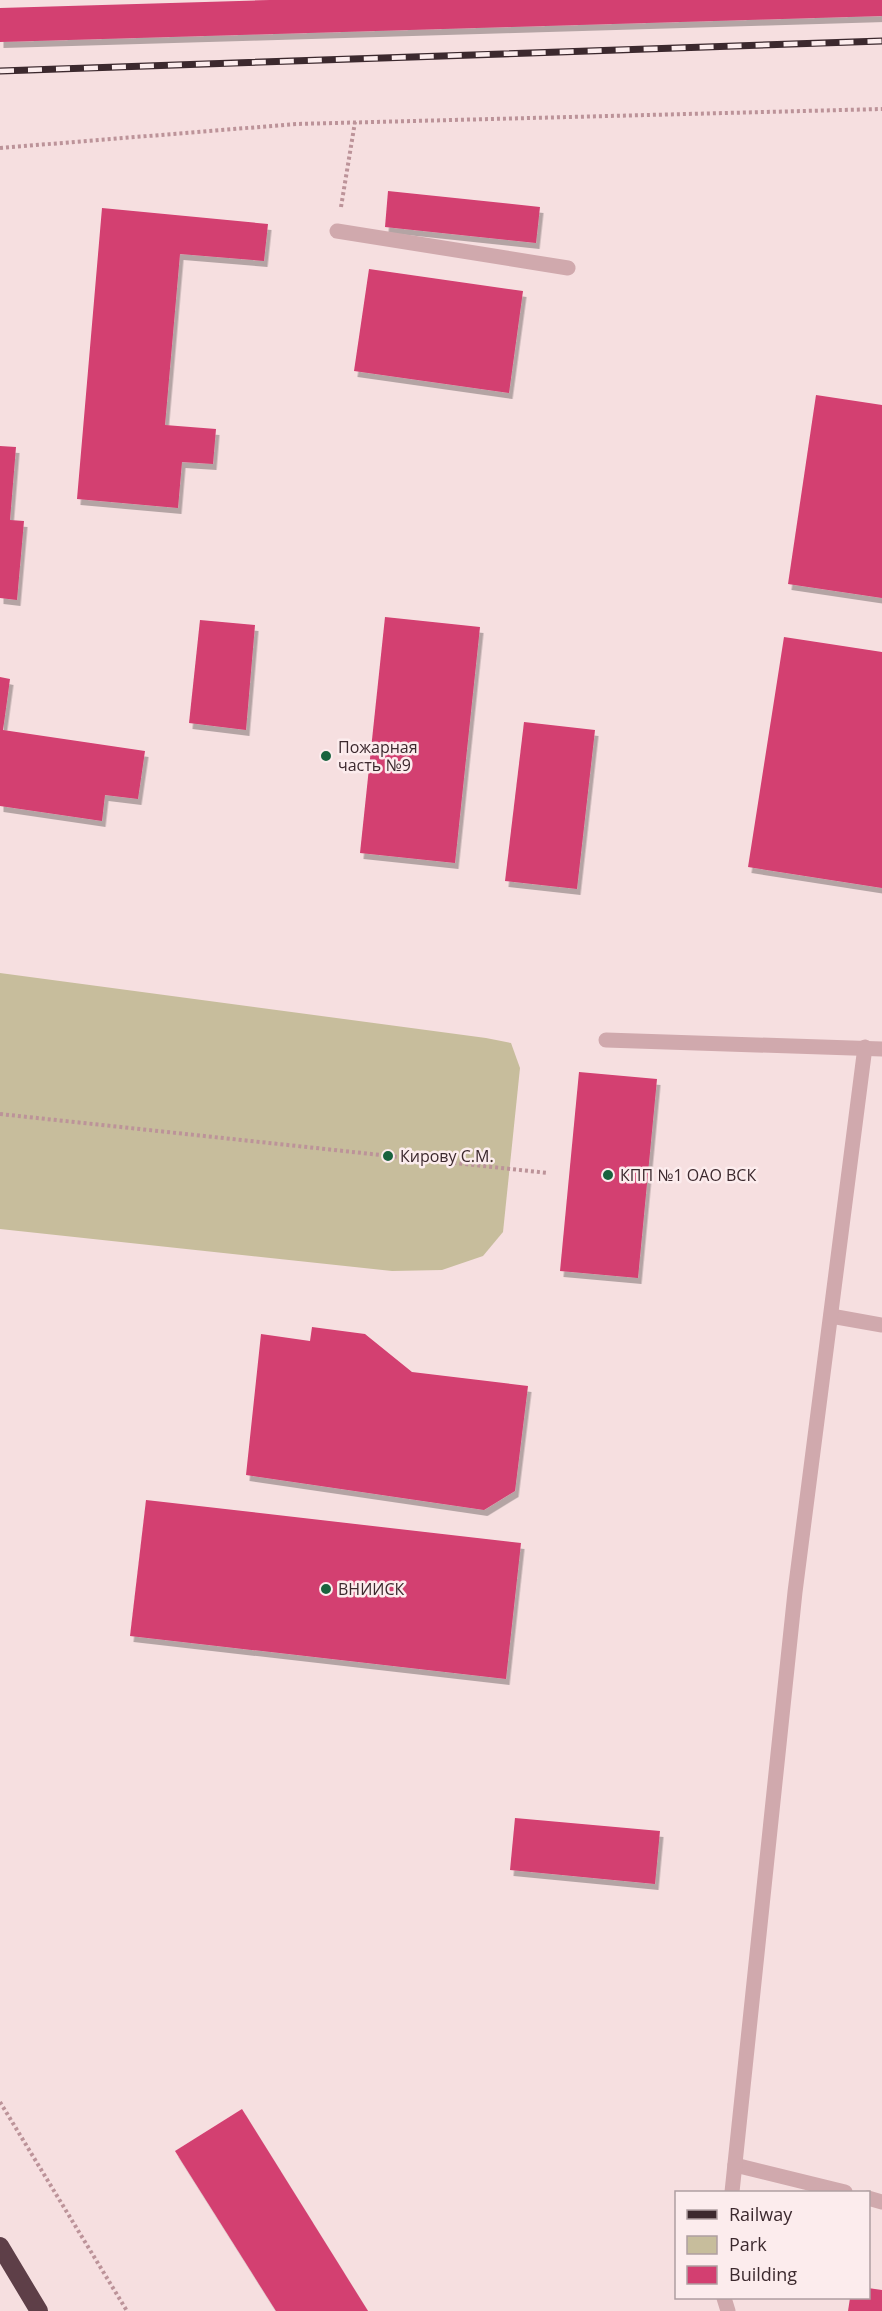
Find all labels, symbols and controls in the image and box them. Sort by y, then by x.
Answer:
place label: Пожарная часть №9 [338,736,418,776]
marker: Пожарная часть №9 [319,749,333,763]
place label: Кирову С.М. [400,1145,494,1167]
marker: Кирову С.М. [381,1149,395,1163]
place label: КПП №1 ОАО ВСК [620,1164,756,1186]
marker: КПП №1 ОАО ВСК [601,1168,615,1182]
place label: ВНИИСК [338,1578,405,1600]
marker: ВНИИСК [319,1582,333,1596]
legend [675,2191,870,2299]
text: Railway [729,2202,793,2226]
text: Park [729,2232,767,2256]
text: Building [729,2262,797,2286]

